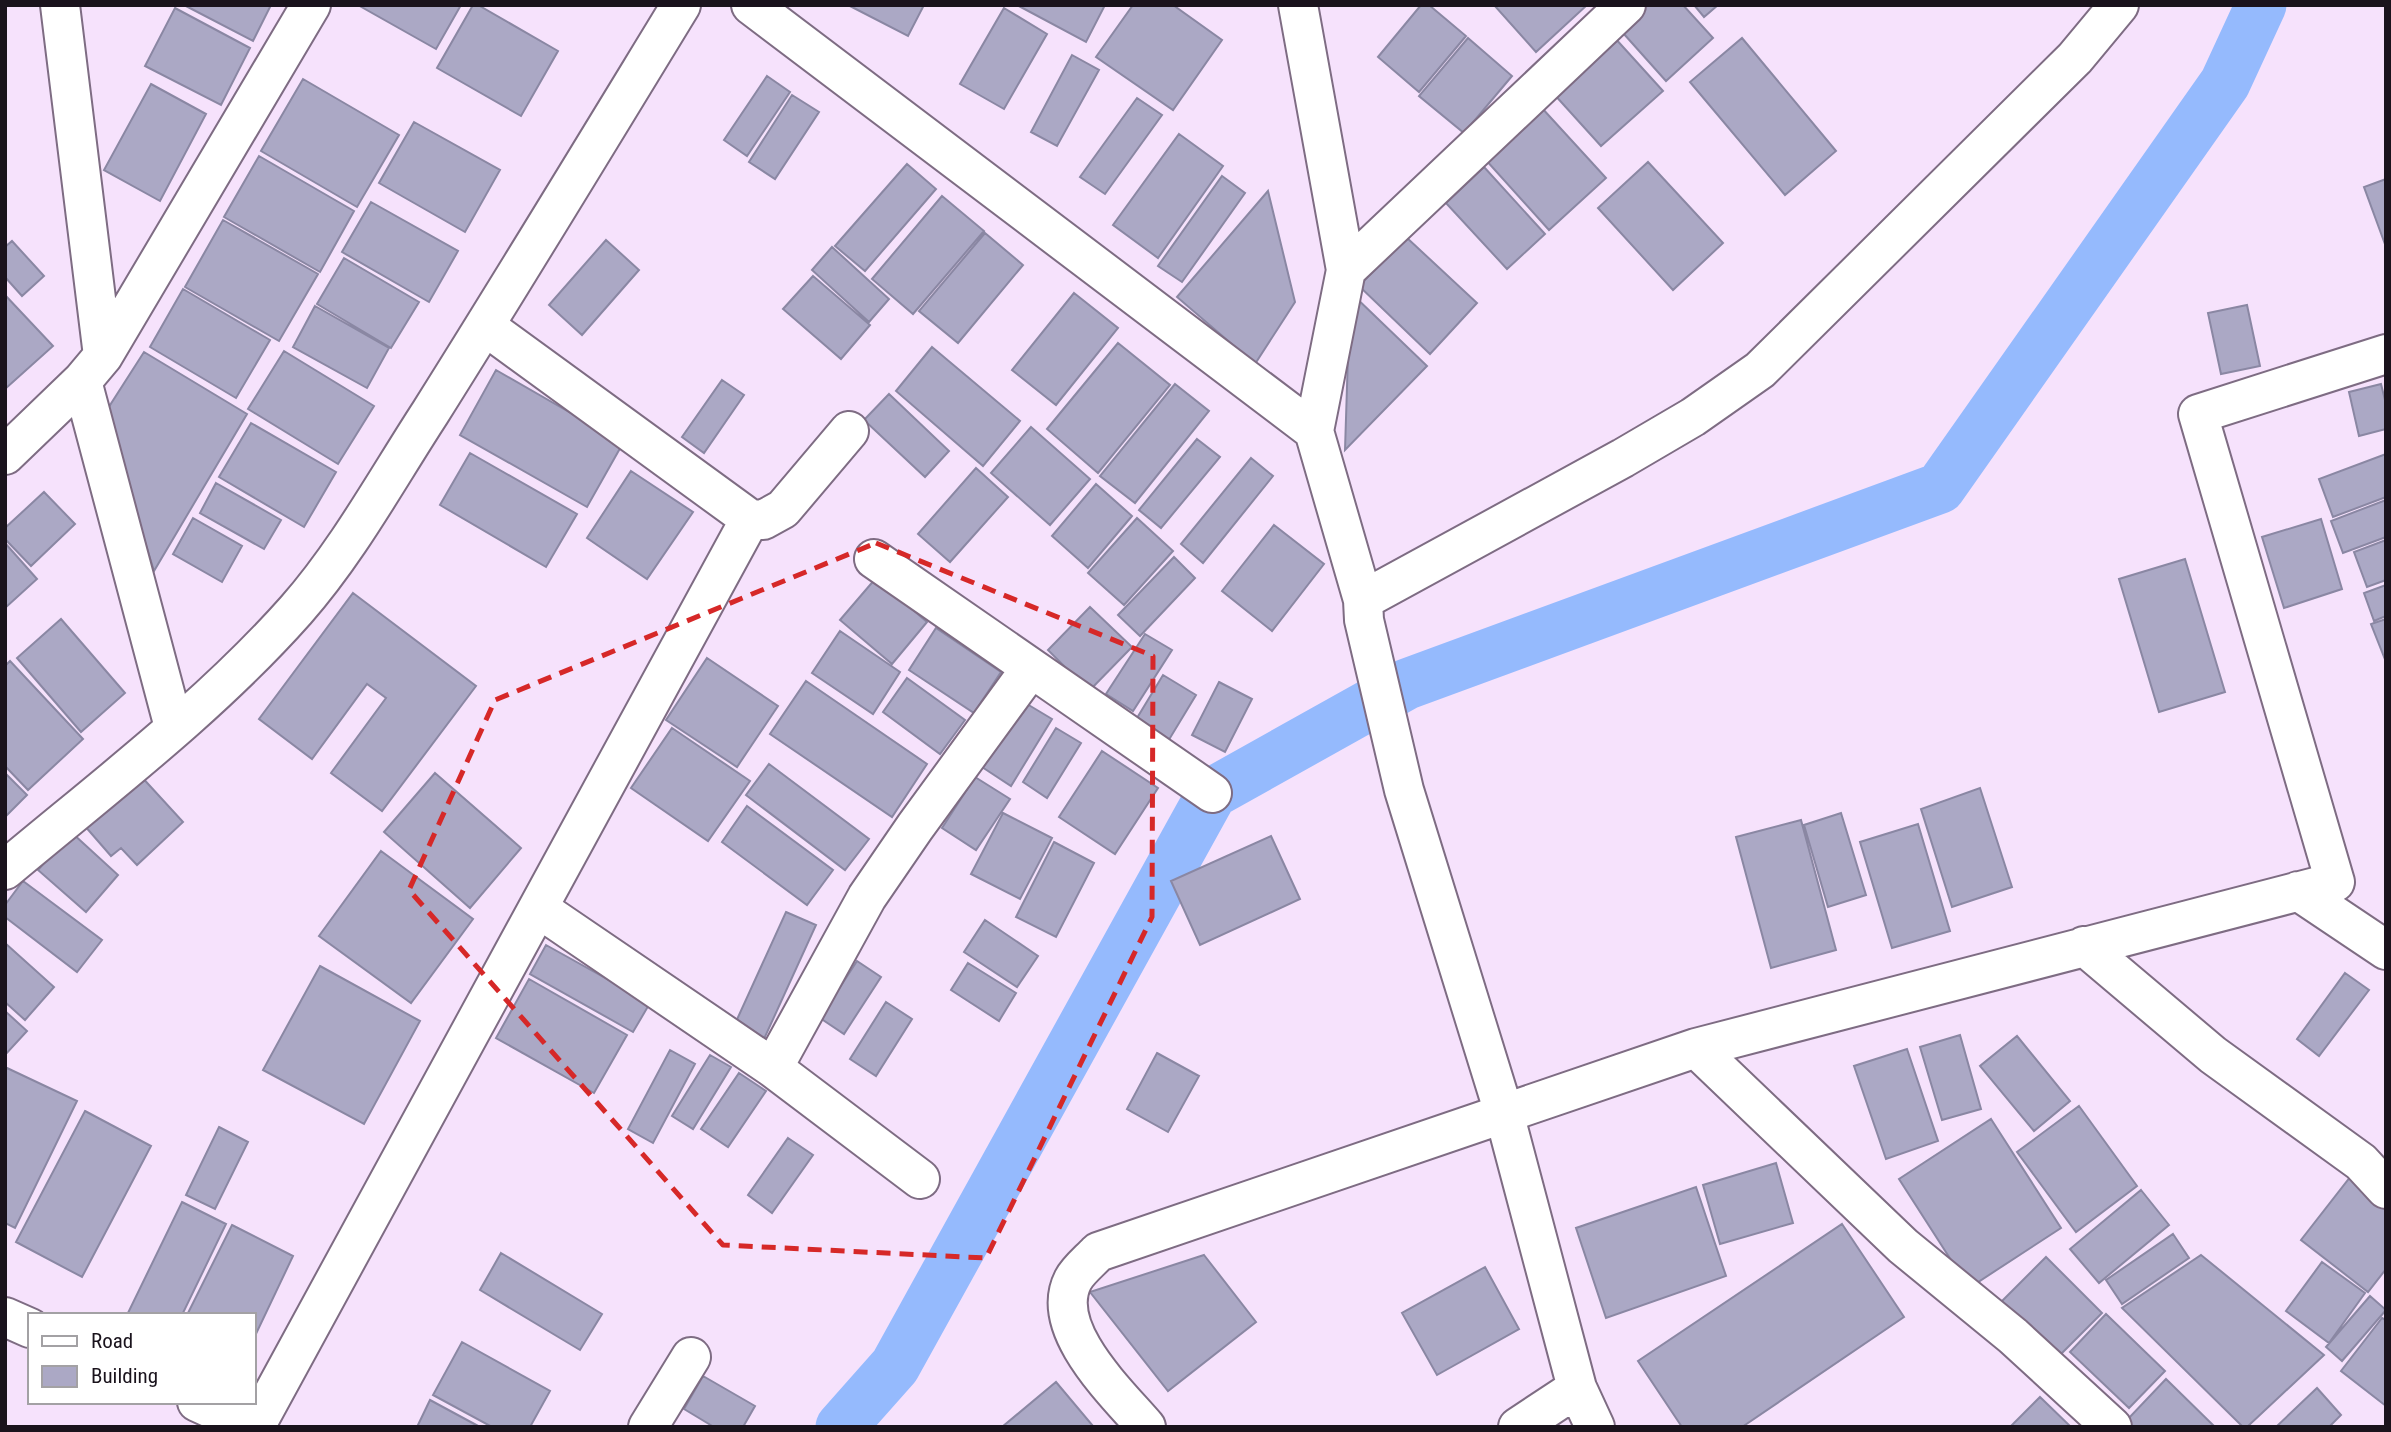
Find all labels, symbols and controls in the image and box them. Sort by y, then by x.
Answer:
legend [28,1313,256,1404]
text: Road [91,1329,133,1353]
text: Building [91,1364,158,1388]

